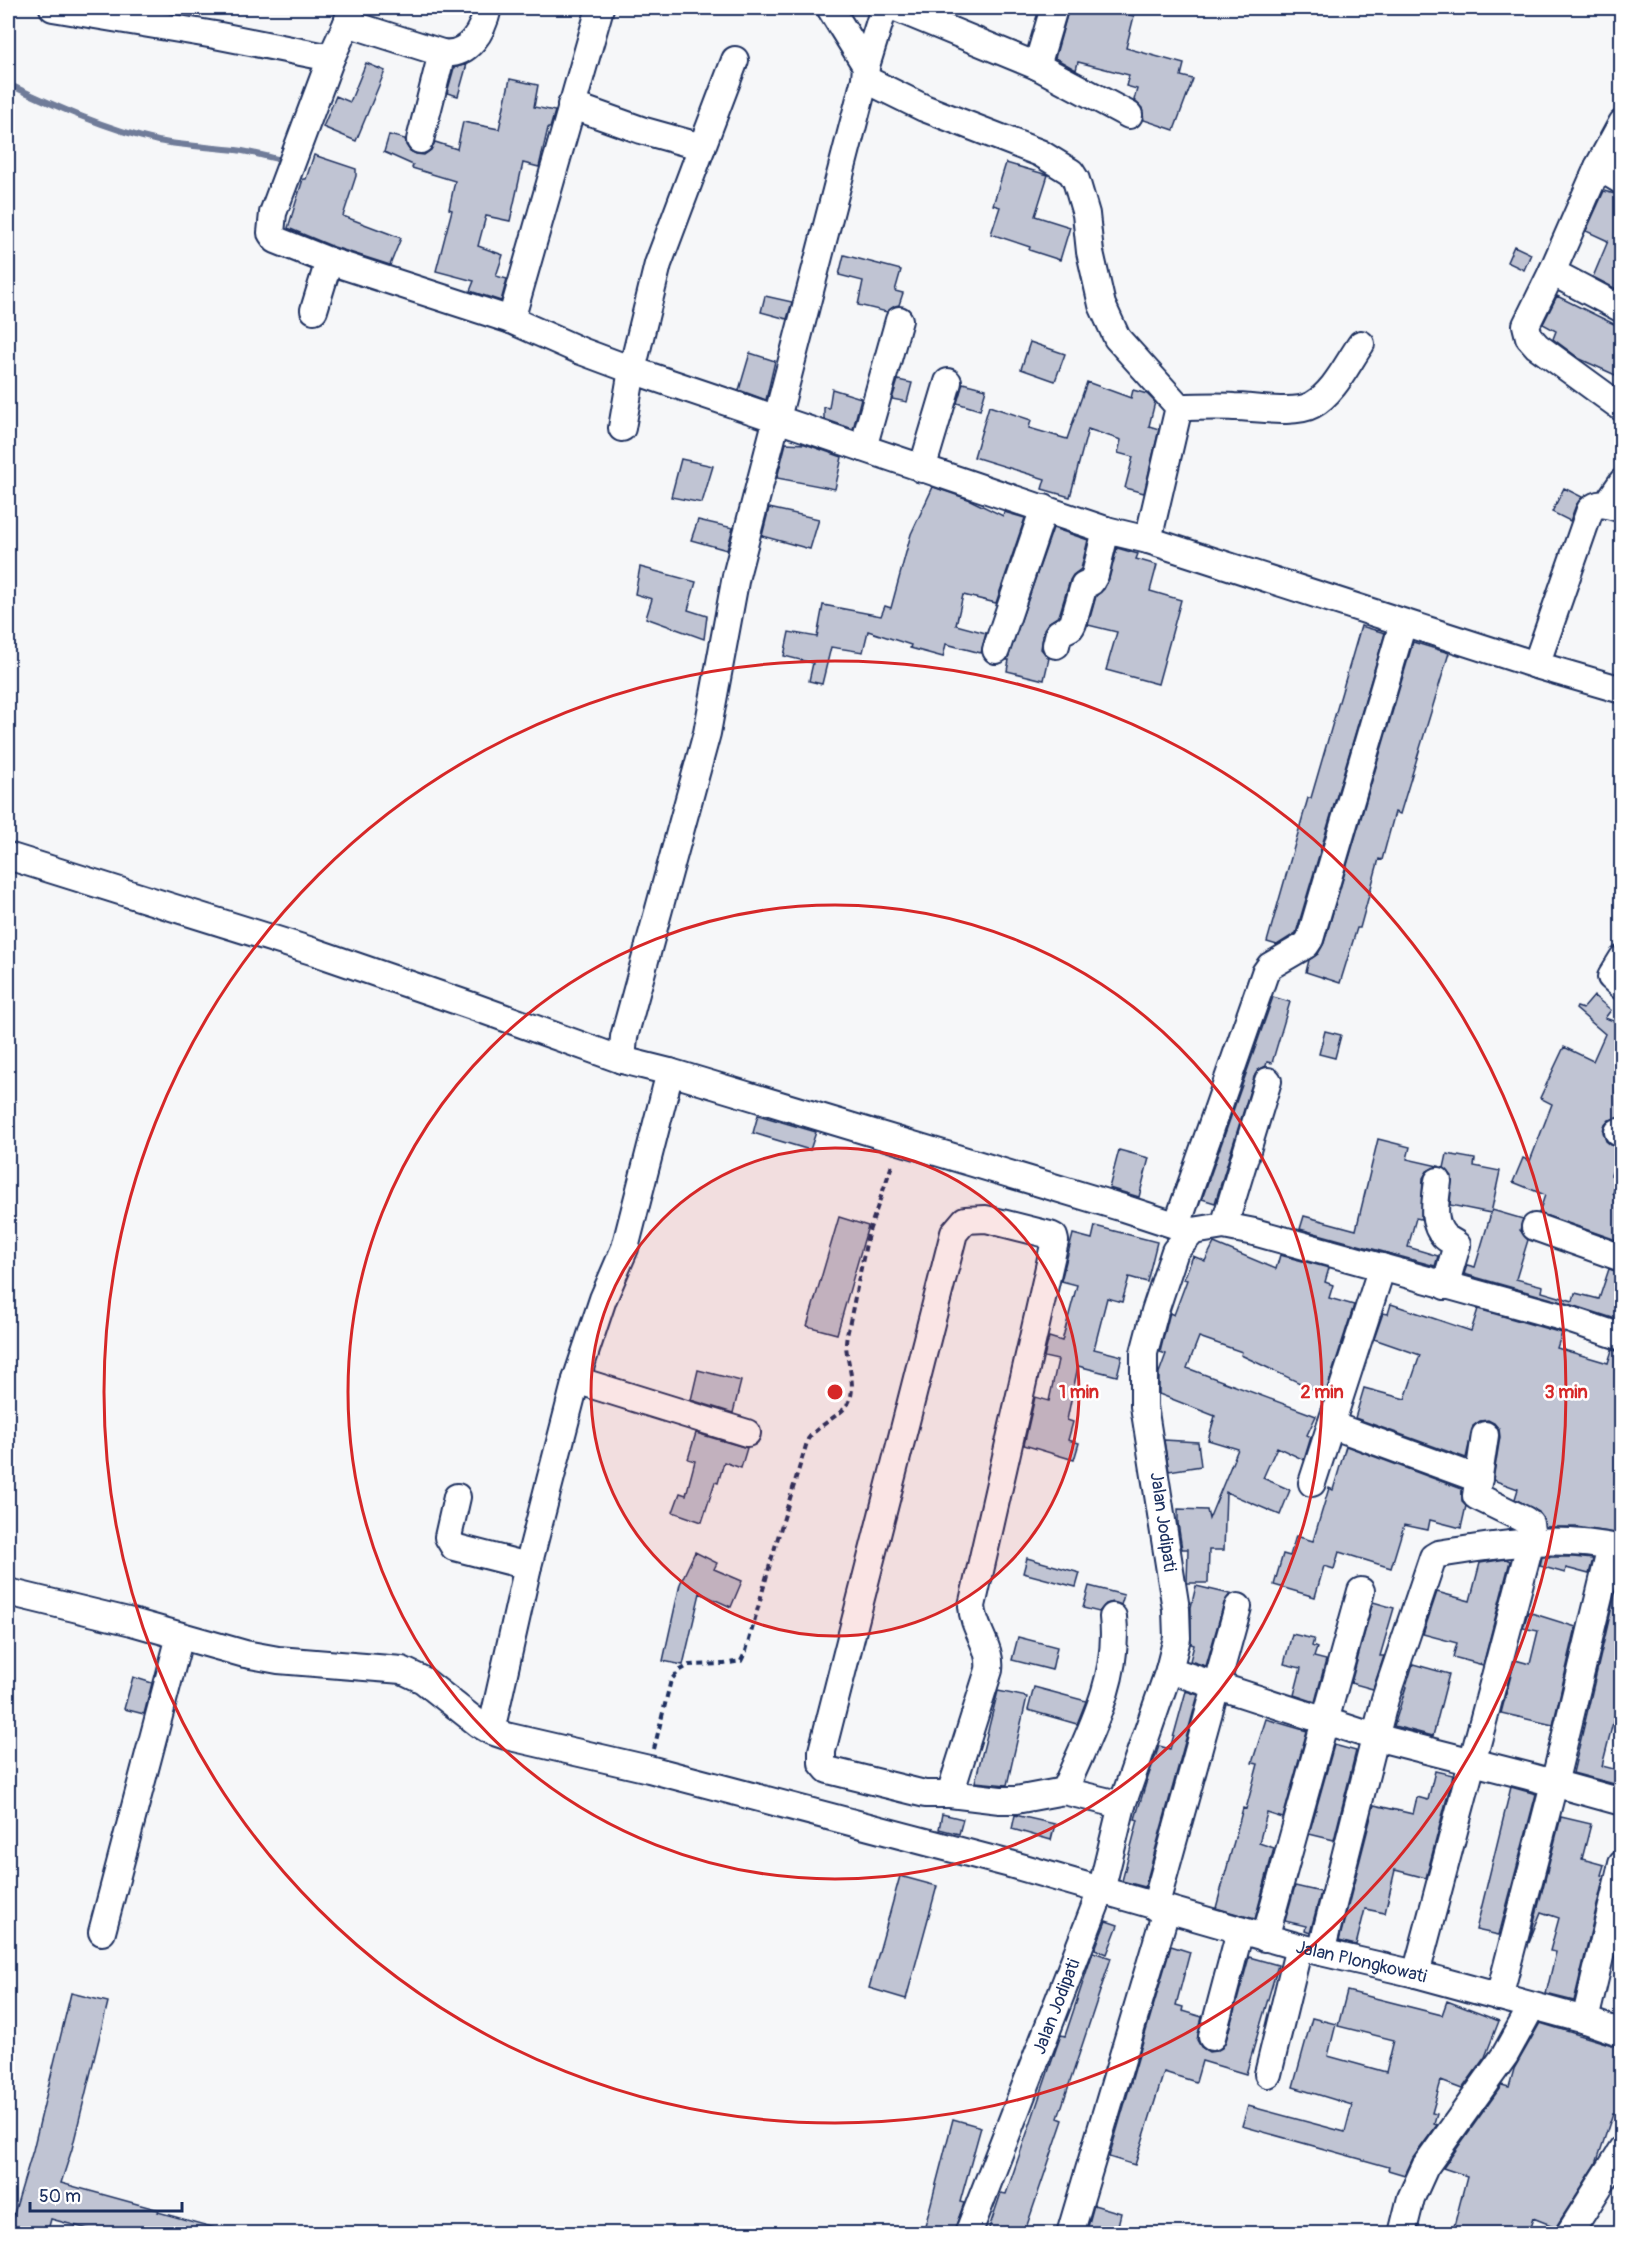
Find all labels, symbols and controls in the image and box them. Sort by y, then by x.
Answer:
text: 1 min [1059,1381,1099,1404]
text: 2 min [1300,1381,1344,1404]
text: 3 min [1544,1381,1588,1404]
centre of rings [825,1382,845,1402]
street label: Jalan Jodipati [1145,1471,1181,1573]
street label: Jalan Plongkowati [1294,1935,1430,1988]
street label: Jalan Jodipati [1027,1956,1085,2057]
scale bar [30,2175,182,2213]
text: 50 m [39,2185,81,2208]

